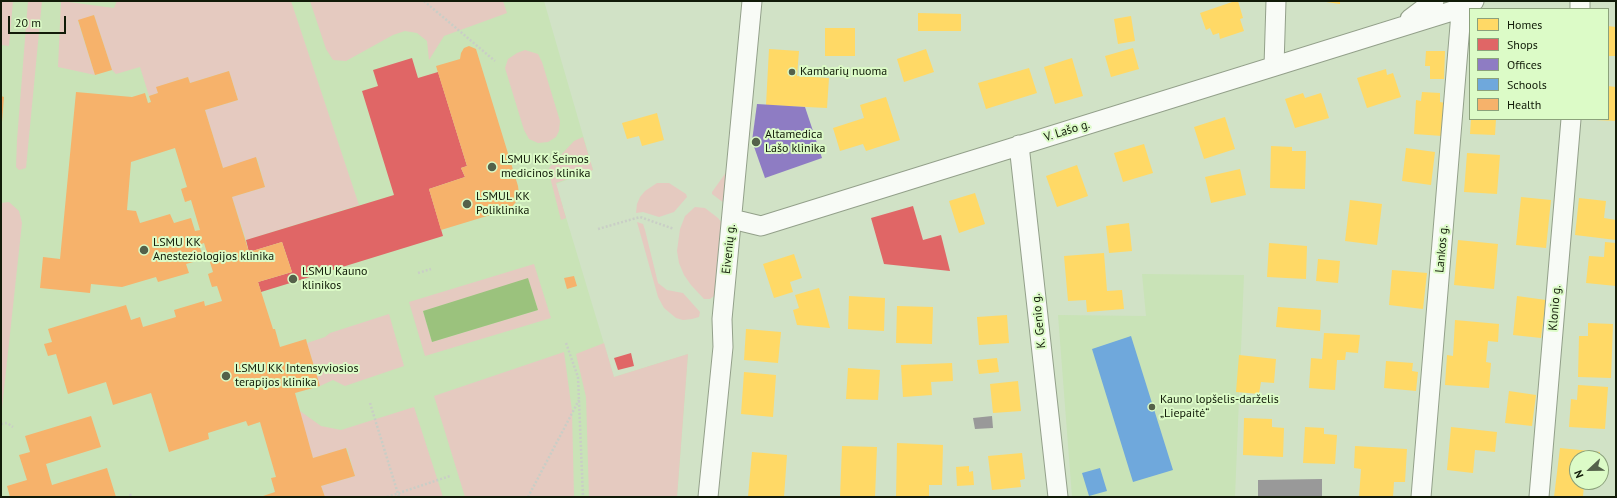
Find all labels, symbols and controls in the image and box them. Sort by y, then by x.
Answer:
scale bar [10,8,68,34]
legend [1469,8,1609,120]
text: 20 m [15,15,41,30]
text: Homes [1507,17,1542,32]
text: Shops [1507,37,1538,52]
text: Offices [1507,57,1542,72]
place label: Kambarių nuoma [800,65,887,79]
marker: Kambarių nuoma [787,67,797,77]
text: Schools [1507,77,1547,92]
text: Health [1507,97,1541,112]
street label: V. Lašo g. [1042,117,1092,145]
place label: Altamedica Lašo klinika [765,128,826,156]
marker: Altamedica Lašo klinika [750,136,762,148]
place label: LSMU KK Šeimos medicinos klinika [501,153,590,181]
marker: LSMU KK Šeimos medicinos klinika [486,161,498,173]
place label: LSMUL KK Poliklinika [476,190,530,218]
marker: LSMUL KK Poliklinika [461,198,473,210]
street label: Eivenių g. [719,223,739,275]
street label: Lankos g. [1433,225,1451,273]
place label: LSMU KK Anesteziologijos klinika [153,236,274,264]
marker: LSMU KK Anesteziologijos klinika [138,244,150,256]
place label: LSMU Kauno klinikos [302,265,367,293]
marker: LSMU Kauno klinikos [287,273,299,285]
street label: Klonio g. [1546,285,1564,331]
street label: K. Genio g. [1029,293,1049,349]
place label: LSMU KK Intensyviosios terapijos klinika [235,362,359,390]
marker: LSMU KK Intensyviosios terapijos klinika [220,370,232,382]
place label: Kauno lopšelis-darželis „Liepaitė“ [1160,393,1279,421]
marker: Kauno lopšelis-darželis „Liepaitė“ [1147,402,1157,412]
north arrow [1569,450,1609,490]
text: N [1571,468,1587,480]

